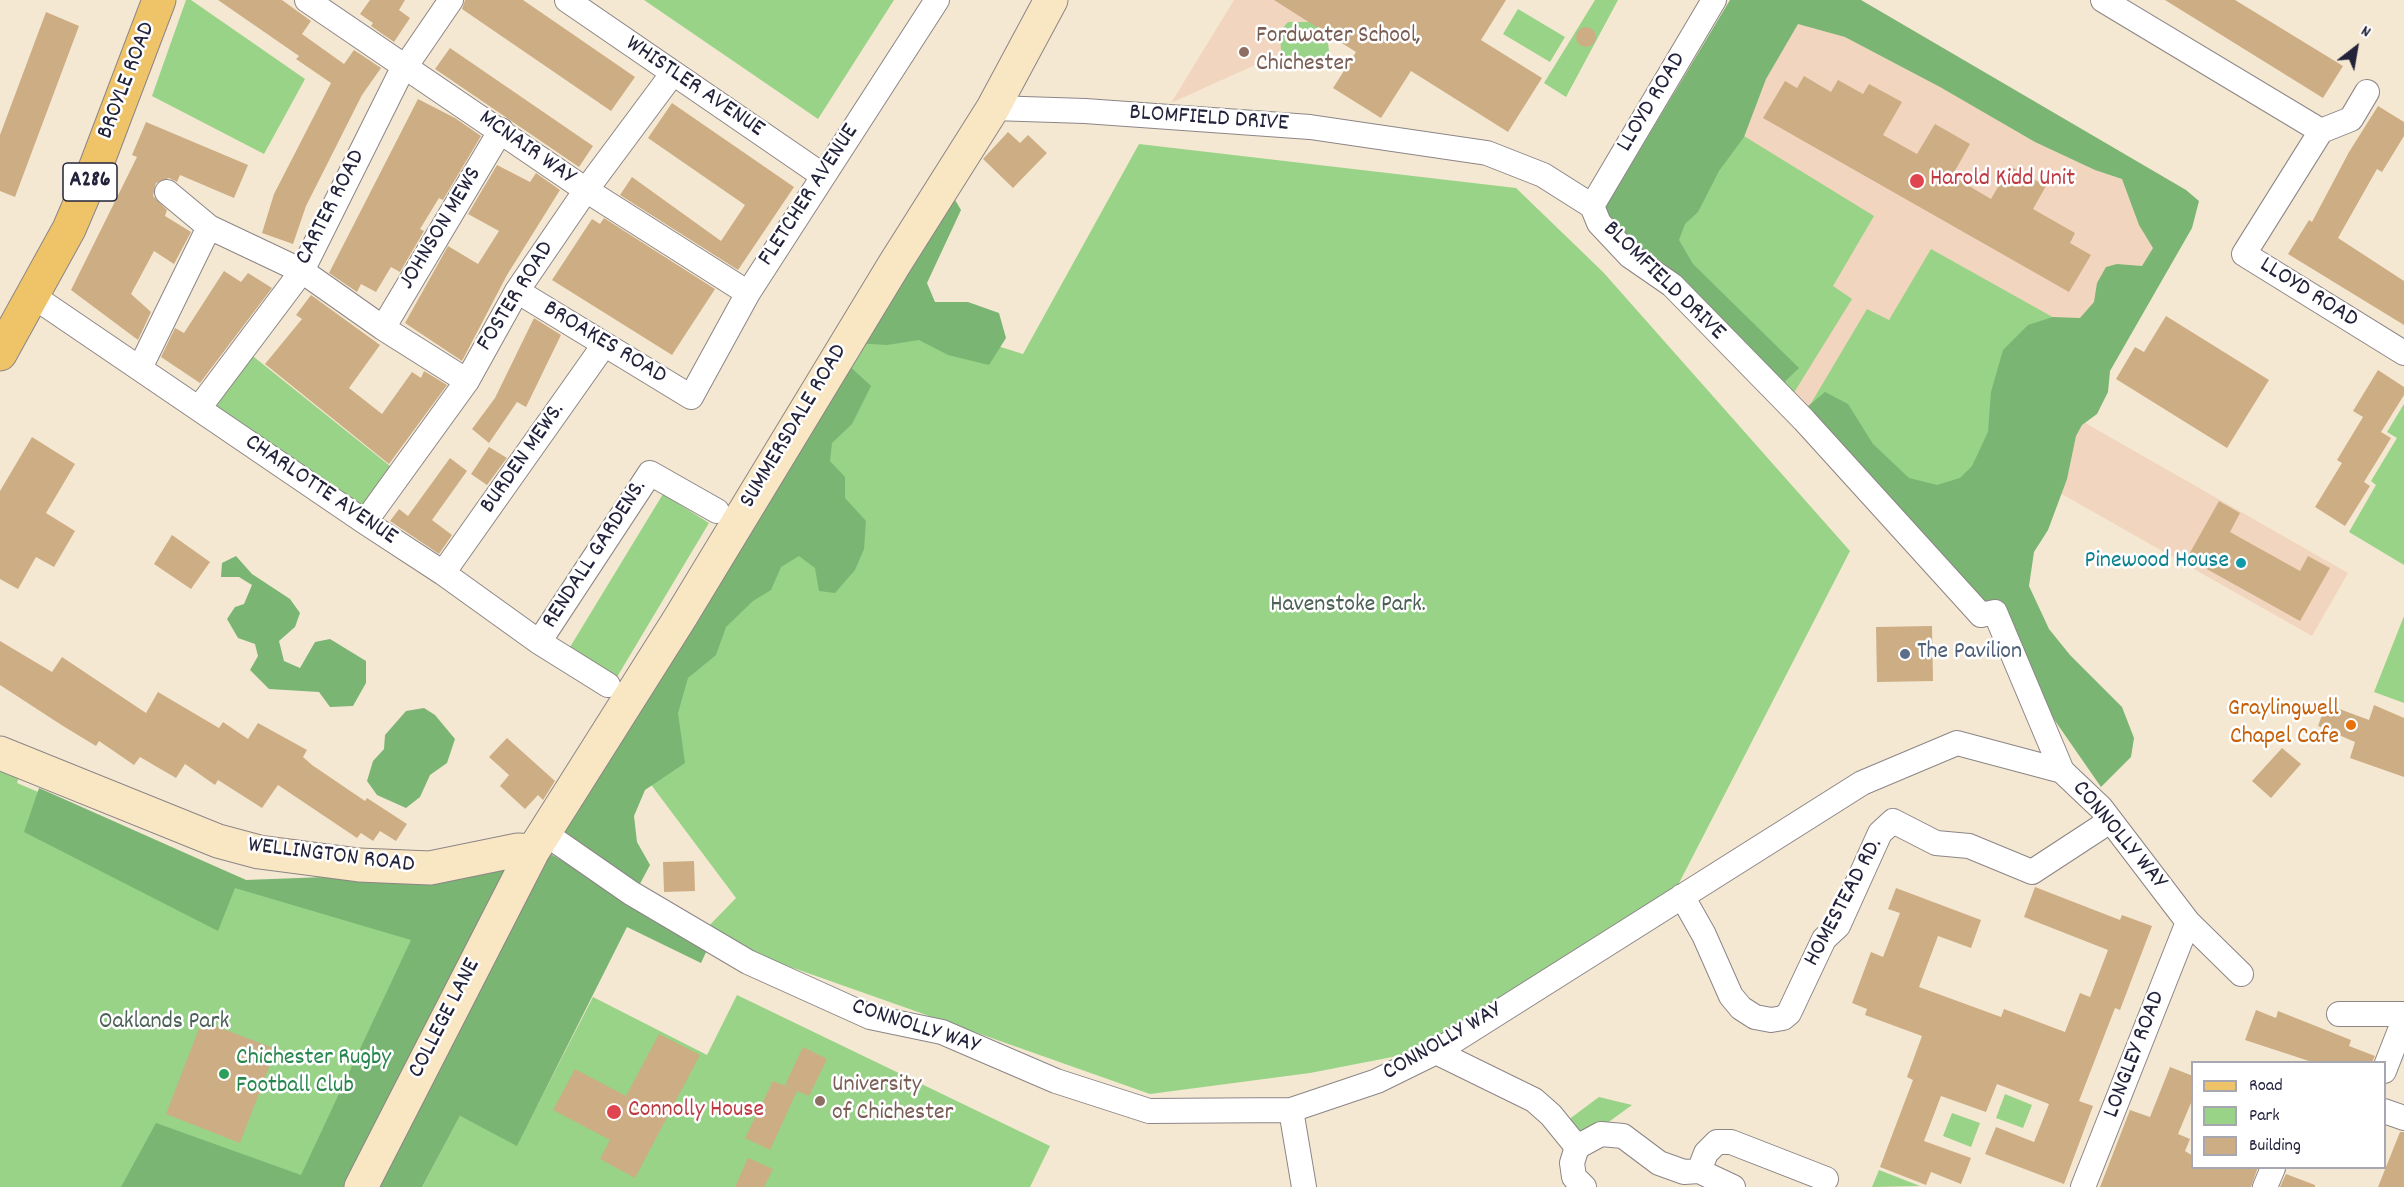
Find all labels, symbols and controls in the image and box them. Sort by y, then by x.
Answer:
north arrow [2326,18,2386,78]
street label: BROYLE ROAD [93,19,163,143]
text: N [2356,20,2375,44]
place label: Fordwater School, Chichester [1256,24,1421,80]
street label: WHISTLER AVENUE [619,31,769,145]
marker: Fordwater School, Chichester [1237,45,1251,59]
street label: LLOYD ROAD [1612,48,1694,158]
street label: BLOMFIELD DRIVE [1128,100,1290,140]
street label: MCNAIR WAY [472,105,580,193]
street label: FLETCHER AVENUE [754,120,866,272]
street label: CARTER ROAD [291,146,373,270]
road number: A286 [63,163,117,201]
street label: JOHNSON MEWS [394,163,490,295]
place label: Harold Kidd Unit [1930,167,2075,195]
marker: Harold Kidd Unit [1908,172,1926,190]
street label: BLOMFIELD DRIVE [1596,216,1730,348]
street label: FOSTER ROAD [472,237,562,357]
street label: LLOYD ROAD [2253,252,2363,336]
street label: BROAKES ROAD [537,296,671,392]
street label: SUMMERSDALE ROAD [735,340,855,514]
street label: BURDEN MEWS. [475,398,573,520]
street label: CHARLOTTE AVENUE [238,429,402,553]
street label: RENDALL GARDENS. [537,475,655,635]
place label: Pinewood House [2085,549,2229,577]
marker: Pinewood House [2234,556,2248,570]
park label: Havenstoke Park. [1270,593,1426,621]
place label: The Pavilion [1917,640,2022,668]
marker: The Pavilion [1898,647,1912,661]
place label: Graylingwell Chapel Cafe [2228,697,2339,753]
marker: Graylingwell Chapel Cafe [2344,718,2358,732]
street label: CONNOLLY WAY [2064,776,2172,896]
street label: WELLINGTON ROAD [246,833,416,881]
street label: HOMESTEAD RD. [1799,834,1891,972]
street label: COLLEGE LANE [404,954,488,1084]
street label: LONGLEY ROAD [2099,988,2173,1122]
street label: CONNOLLY WAY [847,994,983,1062]
street label: CONNOLLY WAY [1378,997,1508,1089]
park label: Oaklands Park [99,1010,229,1038]
place label: Chichester Rugby Football Club [236,1046,391,1102]
legend [2191,1061,2386,1169]
marker: Chichester Rugby Football Club [217,1067,231,1081]
place label: University of Chichester [832,1073,953,1129]
text: Road [2249,1074,2283,1099]
marker: University of Chichester [813,1094,827,1108]
place label: Connolly House [628,1098,764,1126]
marker: Connolly House [605,1103,623,1121]
text: Park [2249,1104,2280,1129]
text: Building [2249,1134,2301,1159]

